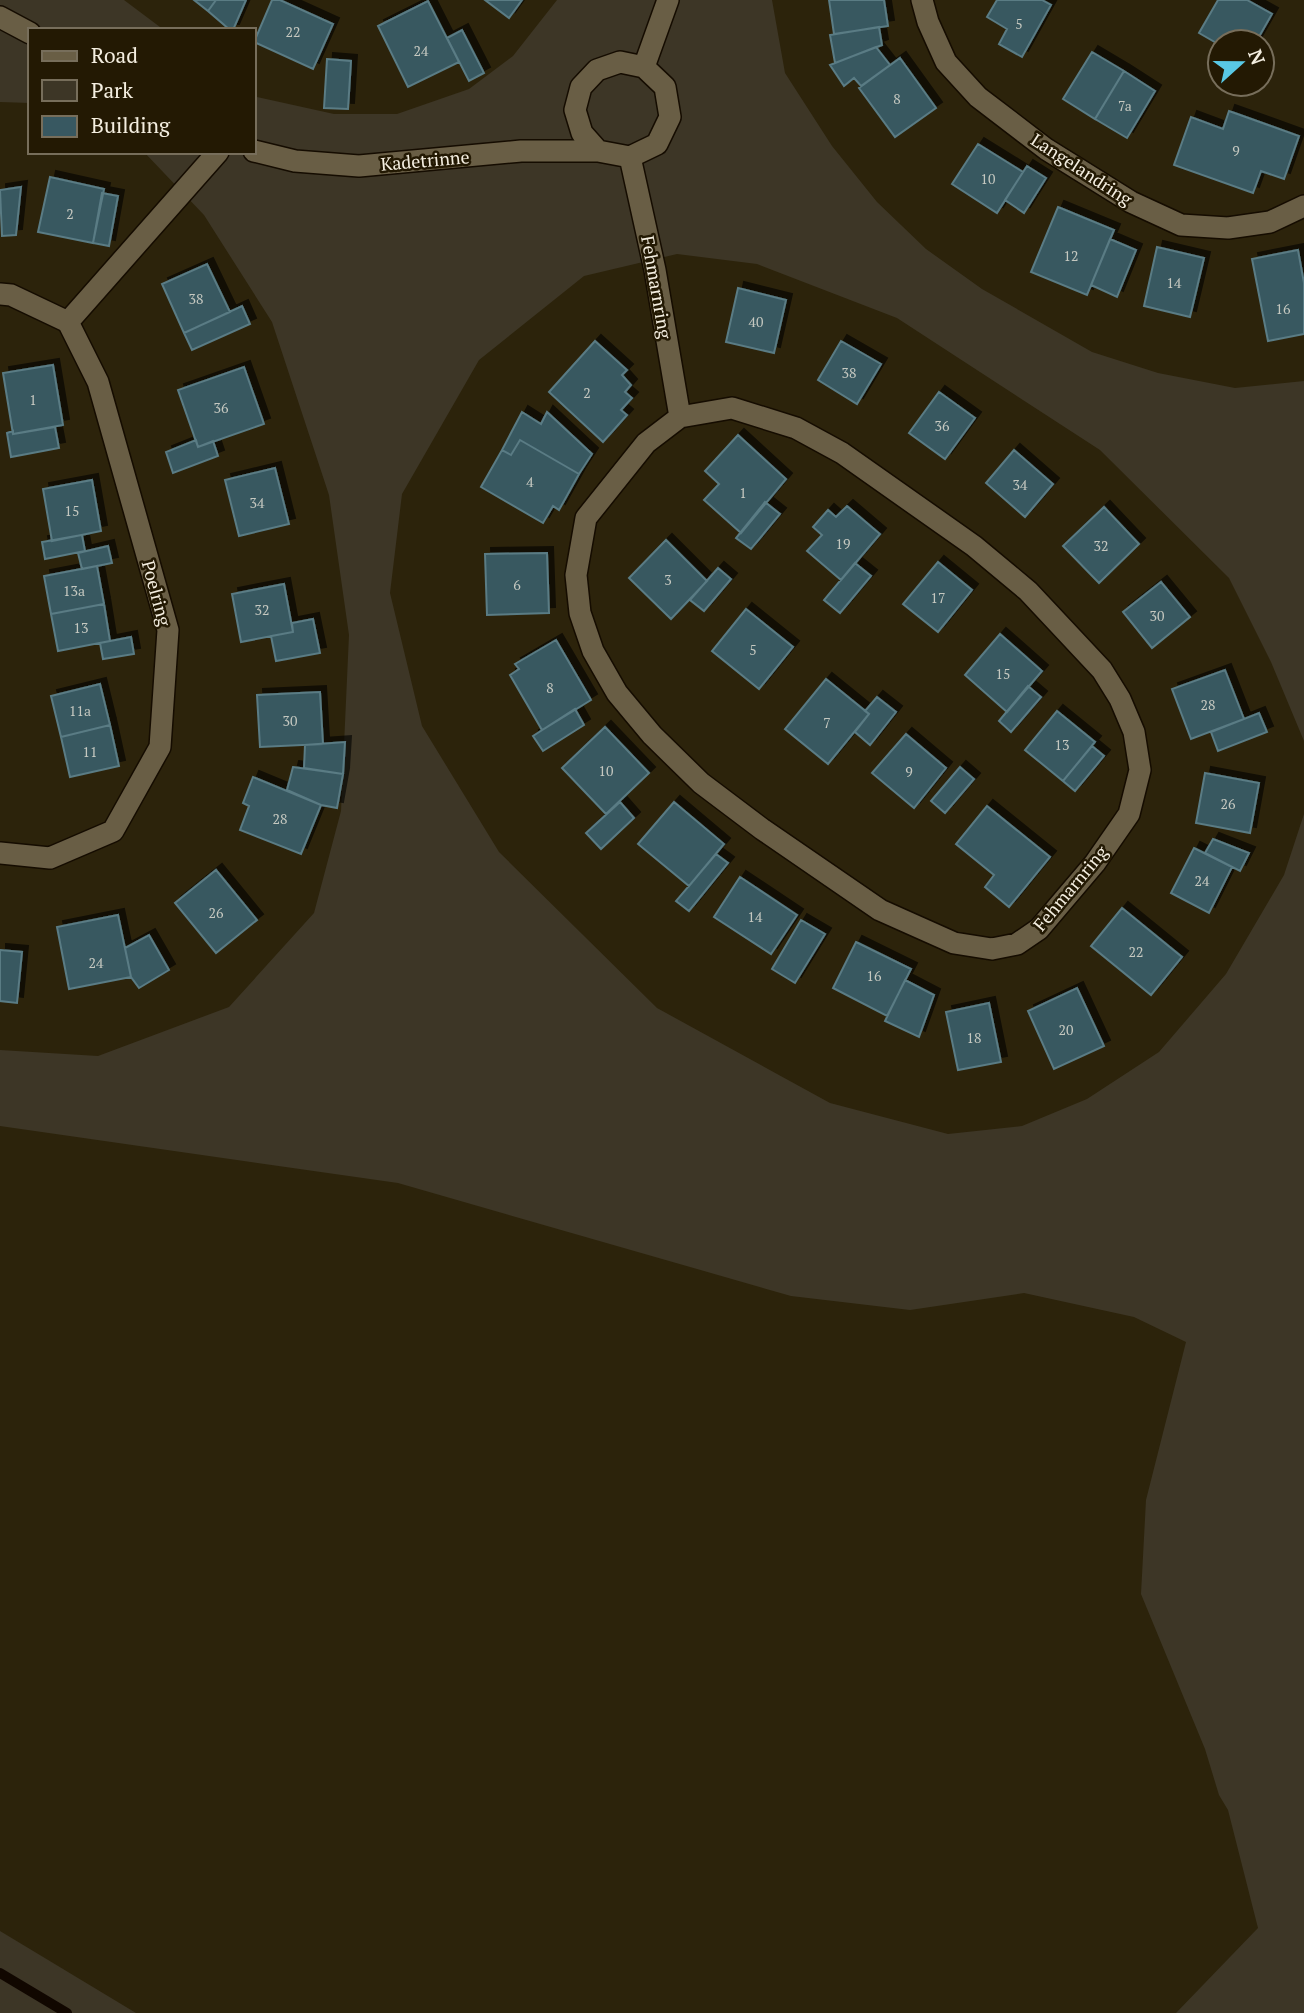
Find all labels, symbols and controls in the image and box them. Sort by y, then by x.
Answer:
house number: 5 [1015,14,1023,33]
house number: 22 [286,22,300,41]
legend [28,28,256,154]
north arrow [1206,28,1276,98]
text: Road [91,41,138,69]
house number: 24 [414,41,429,60]
text: N [1243,46,1272,68]
text: Park [91,76,133,104]
house number: 8 [893,89,901,108]
house number: 7a [1118,96,1132,115]
text: Building [91,111,171,139]
street label: Langelandring [1027,127,1138,211]
house number: 9 [1232,141,1240,160]
street label: Kadetrinne [380,144,470,176]
house number: 10 [981,169,995,188]
house number: 2 [66,204,74,223]
street label: Fehmarnring [636,234,678,341]
house number: 12 [1064,246,1078,265]
house number: 14 [1167,273,1182,292]
house number: 38 [189,289,203,308]
house number: 16 [1276,299,1291,318]
house number: 40 [749,312,763,331]
house number: 38 [842,363,856,382]
house number: 2 [583,383,591,402]
house number: 1 [29,390,37,409]
house number: 36 [214,398,229,417]
house number: 36 [935,416,950,435]
house number: 4 [526,472,534,491]
house number: 34 [1013,475,1028,494]
house number: 1 [739,483,747,502]
house number: 34 [250,493,265,512]
house number: 15 [65,501,79,520]
house number: 19 [836,534,850,553]
house number: 32 [1094,536,1108,555]
street label: Poelring [137,557,177,629]
house number: 3 [664,570,672,589]
house number: 6 [513,575,521,594]
house number: 13a [63,581,85,600]
house number: 17 [931,588,945,607]
house number: 32 [255,600,269,619]
house number: 30 [1150,606,1164,625]
house number: 13 [74,618,88,637]
house number: 5 [749,640,757,659]
house number: 15 [996,664,1010,683]
house number: 8 [546,678,554,697]
house number: 28 [1201,695,1215,714]
house number: 11a [69,701,91,720]
house number: 30 [283,711,297,730]
house number: 7 [823,713,831,732]
house number: 13 [1055,735,1069,754]
house number: 11 [83,742,97,761]
house number: 10 [599,761,613,780]
house number: 9 [905,762,913,781]
house number: 26 [1221,794,1236,813]
house number: 28 [273,809,287,828]
street label: Fehmarnring [1027,840,1113,936]
house number: 24 [1195,871,1210,890]
house number: 26 [209,903,224,922]
house number: 14 [748,907,763,926]
house number: 22 [1129,942,1143,961]
house number: 24 [89,953,104,972]
house number: 16 [867,966,882,985]
house number: 20 [1059,1020,1073,1039]
house number: 18 [967,1028,981,1047]

